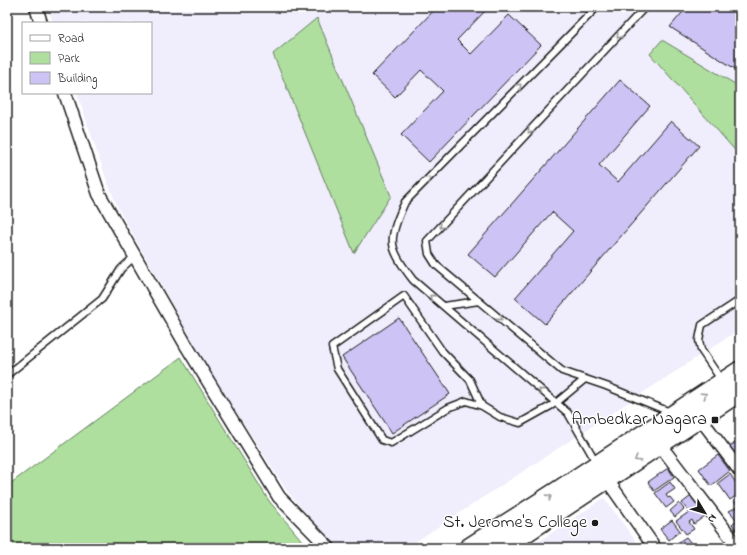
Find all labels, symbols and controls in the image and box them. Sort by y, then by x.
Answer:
legend [22,22,152,94]
text: Road [58,30,84,48]
one-way arrow [617,31,624,38]
text: Park [58,50,80,68]
text: Building [57,70,97,89]
one-way arrow [514,83,522,91]
one-way arrow [528,126,535,134]
one-way arrow [423,176,431,184]
one-way arrow [439,221,447,229]
one-way arrow [430,294,437,301]
one-way arrow [495,314,502,321]
one-way arrow [539,388,546,395]
one-way arrow [700,393,707,400]
place label: Ambedkar Nagara [572,407,707,434]
marker: Ambedkar Nagara [710,415,720,425]
one-way arrow [634,454,641,462]
north arrow [685,493,725,533]
one-way arrow [545,494,552,502]
place label: St. Jerome's College [443,510,588,537]
text: N [703,511,721,526]
marker: St. Jerome's College [590,518,600,528]

